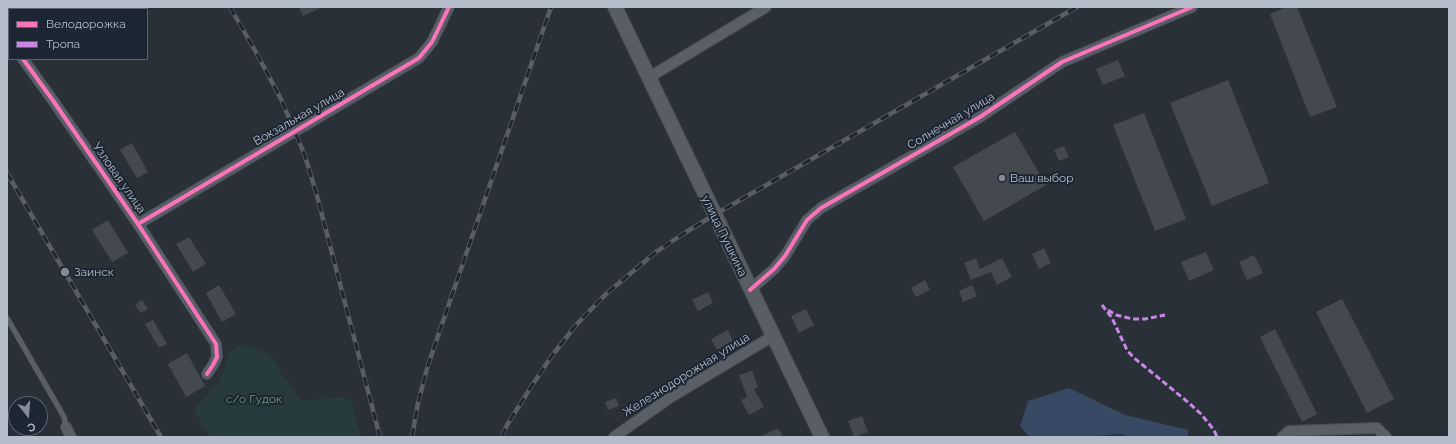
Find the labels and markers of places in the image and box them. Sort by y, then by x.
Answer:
place label: Ваш выбор [1010,171,1074,185]
marker: Ваш выбор [997,173,1007,183]
place label: Заинск [74,265,114,279]
marker: Заинск [59,266,71,278]

